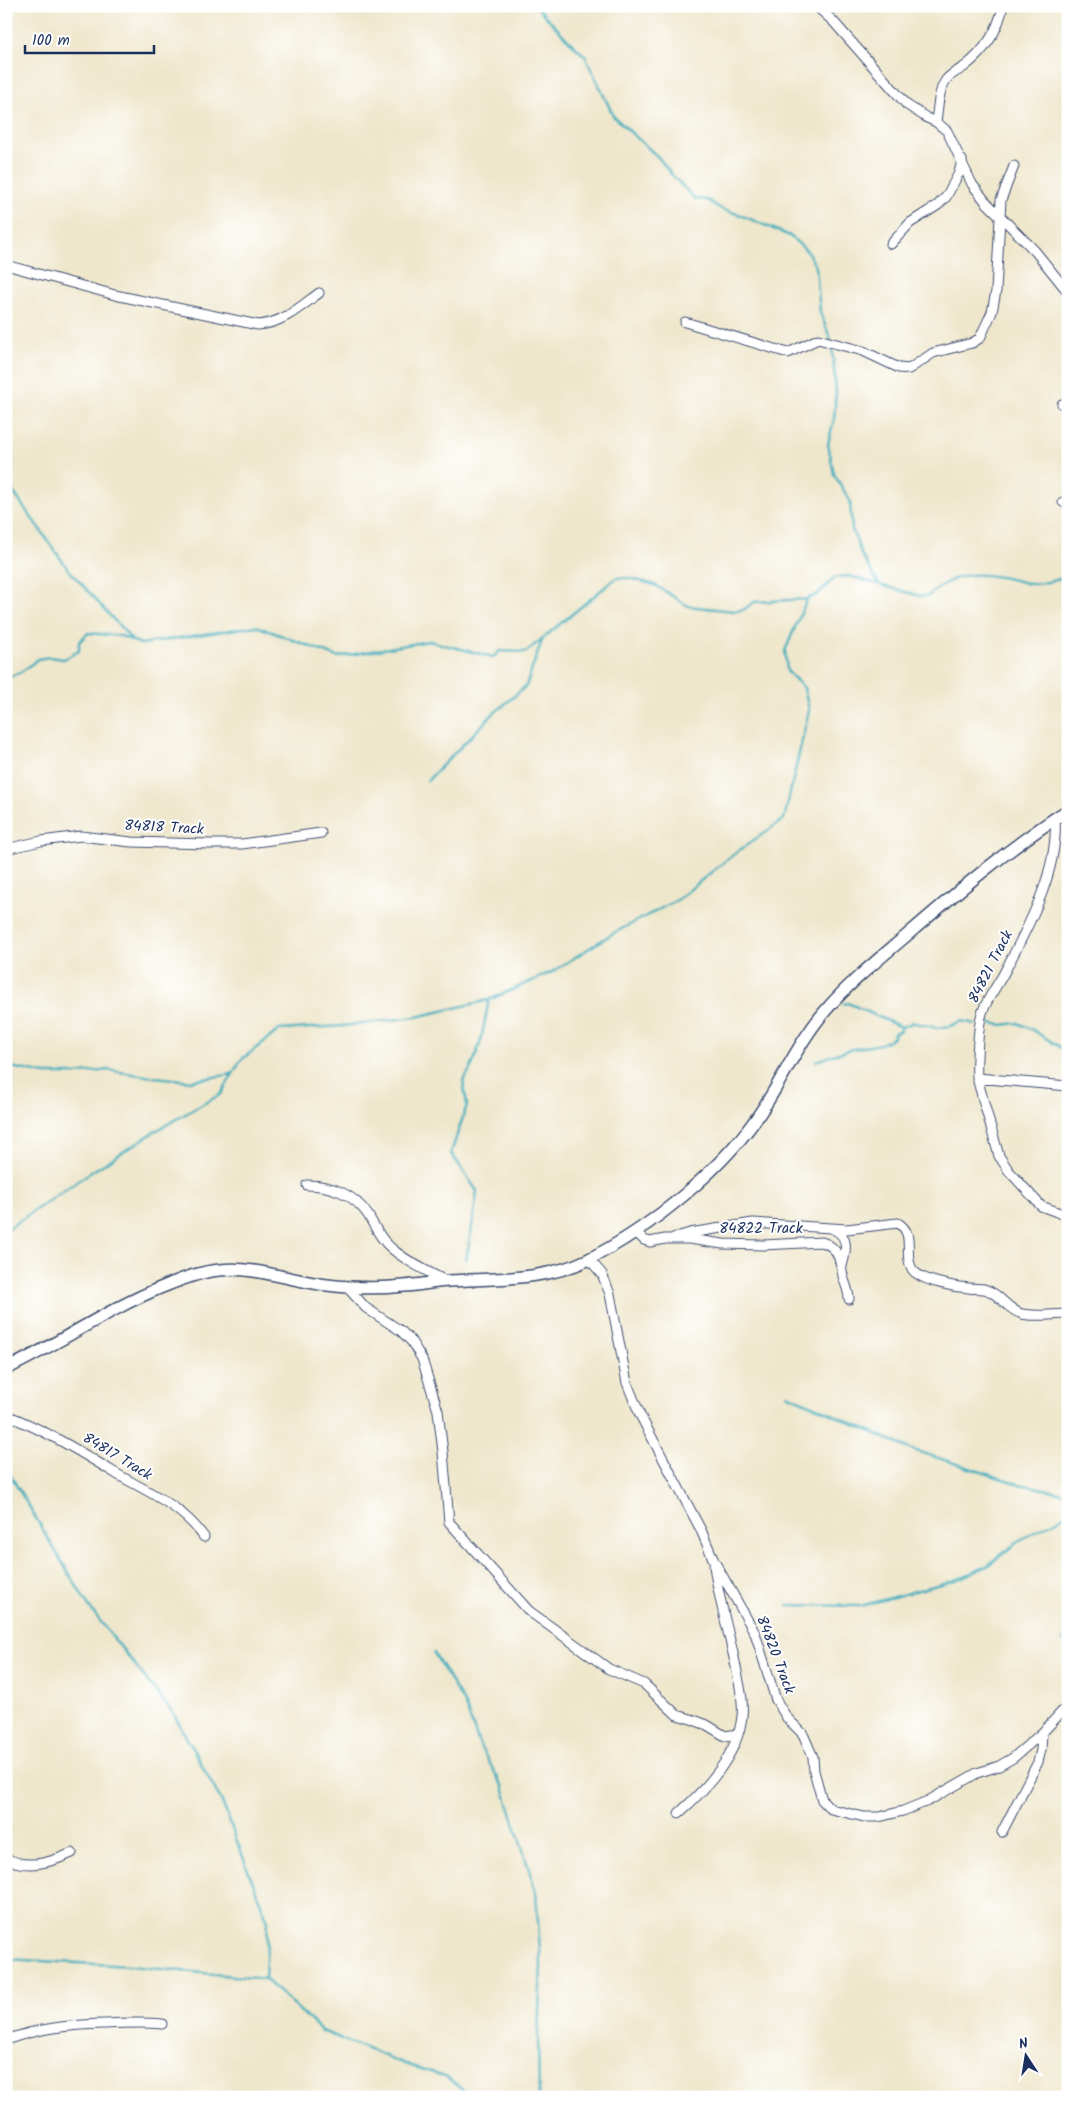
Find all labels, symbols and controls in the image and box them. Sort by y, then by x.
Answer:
scale bar [25,22,154,54]
text: 100 m [32,29,70,53]
street label: 84818 Track [124,814,205,842]
street label: 84821 Track [962,925,1020,1008]
street label: 84822 Track [719,1217,804,1241]
street label: 84817 Track [78,1427,157,1488]
street label: 84820 Track [749,1612,801,1699]
north arrow [1002,2030,1052,2080]
text: N [1017,2033,1030,2056]

